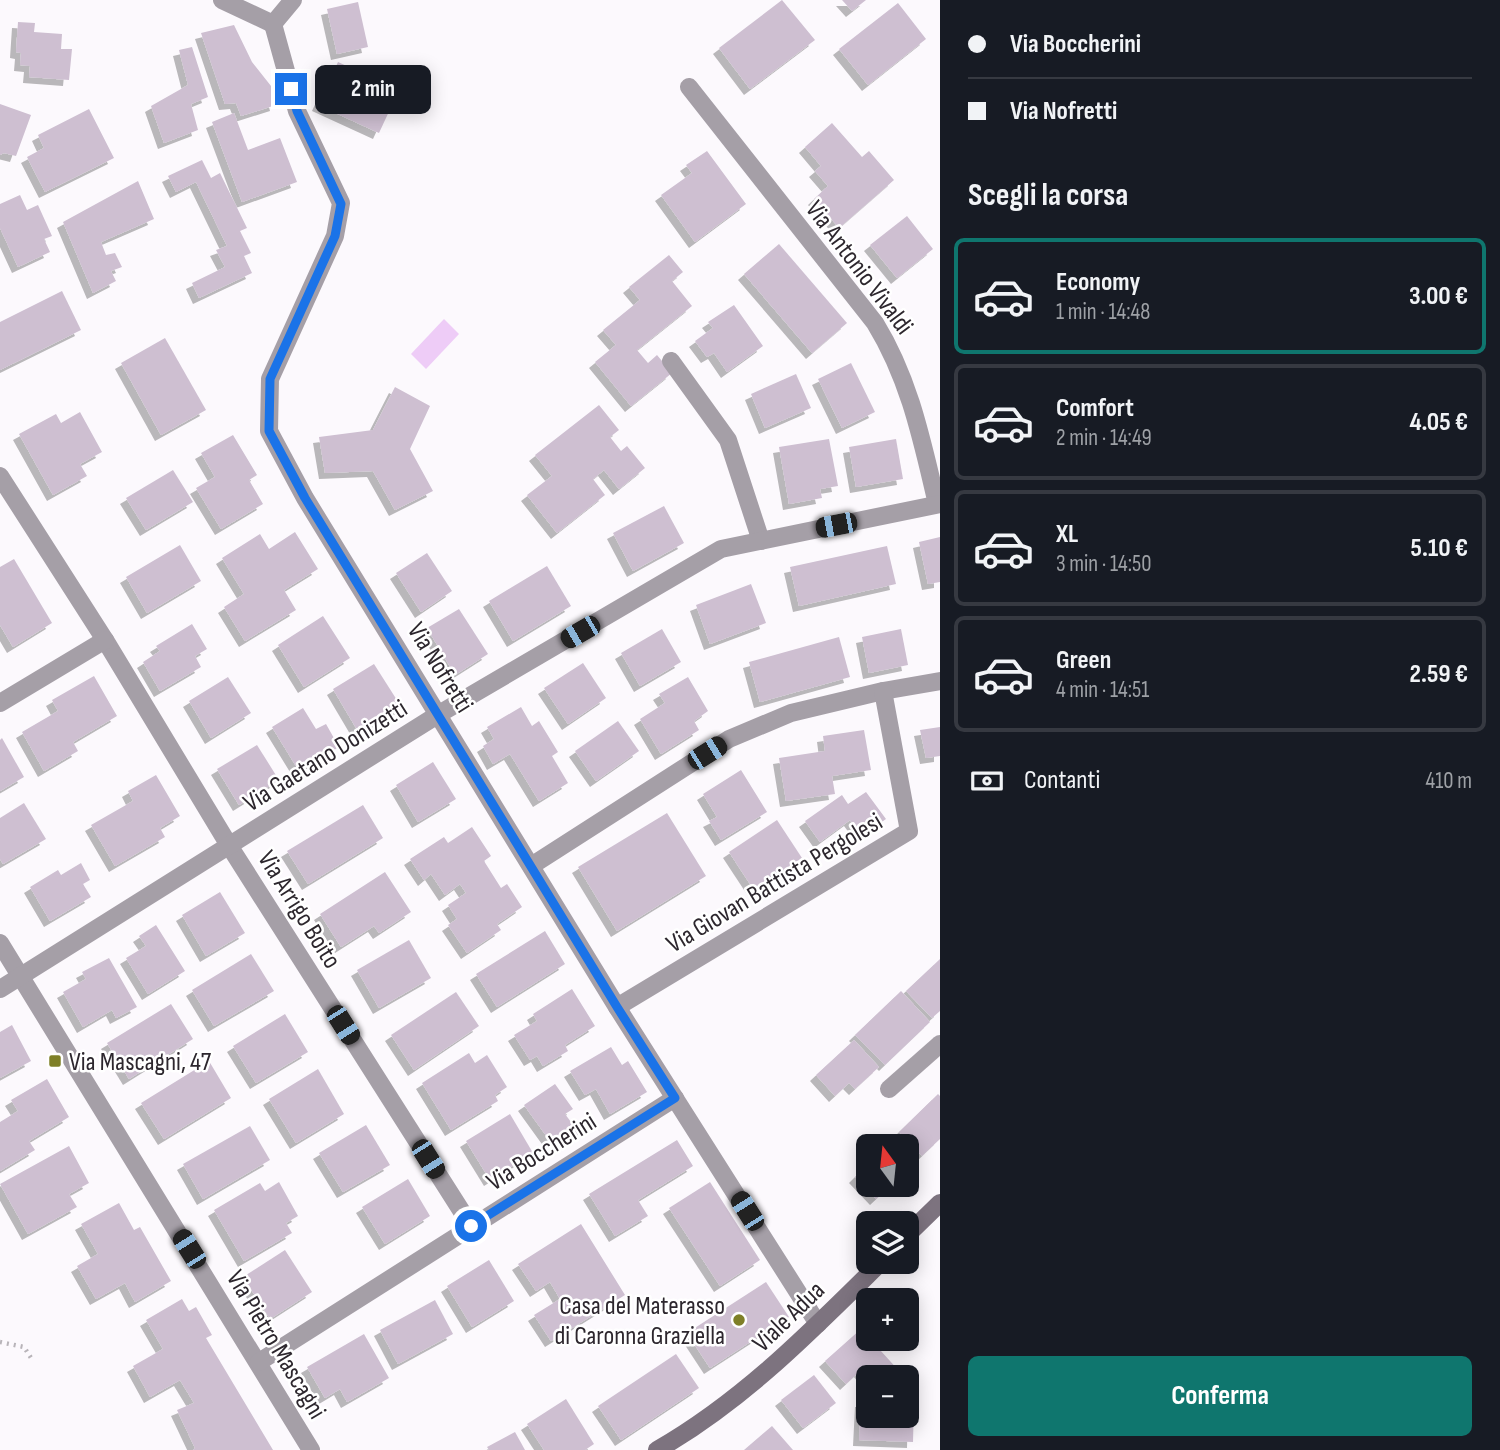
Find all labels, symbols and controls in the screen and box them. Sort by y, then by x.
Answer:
text: Via Boccherini [1010,29,1141,60]
callout: 2 min [316,64,431,114]
route end [275,73,307,105]
text: 2 min [351,75,395,103]
text: Via Nofretti [1010,96,1117,127]
text: Scegli la corsa [968,176,1128,215]
street label: Via Antonio Vivaldi [798,195,919,341]
icon: car [972,265,1035,328]
text: Economy [1056,267,1140,298]
text: 3.00 € [1409,281,1468,312]
text: 1 min · 14:48 [1056,298,1150,326]
icon: car [972,391,1035,454]
text: Comfort [1056,393,1134,424]
text: 4.05 € [1409,407,1468,438]
text: 2 min · 14:49 [1056,424,1152,452]
car [814,511,859,539]
icon: car [972,517,1035,580]
text: XL [1056,519,1078,550]
text: 5.10 € [1411,533,1468,564]
text: 3 min · 14:50 [1056,550,1152,578]
car [557,612,604,652]
street label: Via Nofretti [400,617,479,719]
icon: car [972,643,1035,706]
text: Green [1056,645,1111,676]
text: 2.59 € [1410,659,1468,690]
text: 4 min · 14:51 [1056,676,1149,704]
street label: Via Gaetano Donizetti [238,693,413,819]
car [684,733,731,773]
icon: cash [968,762,1006,800]
text: Contanti [1024,765,1100,796]
text: 410 m [1426,767,1472,795]
street label: Via Giovan Battista Pergolesi [661,807,888,960]
street label: Via Arrigo Boito [250,845,347,974]
car [323,1002,364,1048]
place label: Via Mascagni, 47 [69,1047,212,1078]
marker: Via Mascagni, 47 [47,1053,63,1069]
street label: Via Boccherini [481,1106,602,1198]
north arrow [856,1134,919,1197]
map controls [856,1134,919,1428]
car [408,1136,449,1182]
car [727,1188,768,1234]
route start [455,1210,487,1242]
button: layers [856,1211,919,1274]
car [169,1226,210,1272]
street label: Via Pietro Mascagni [219,1265,332,1425]
street label: Viale Adua [746,1275,832,1359]
button: + [856,1288,919,1351]
place label: Casa del Materasso di Caronna Graziella [554,1291,725,1352]
marker: Casa del Materasso di Caronna Graziella [731,1312,747,1328]
button: Conferma [968,1356,1472,1436]
button: − [856,1365,919,1428]

